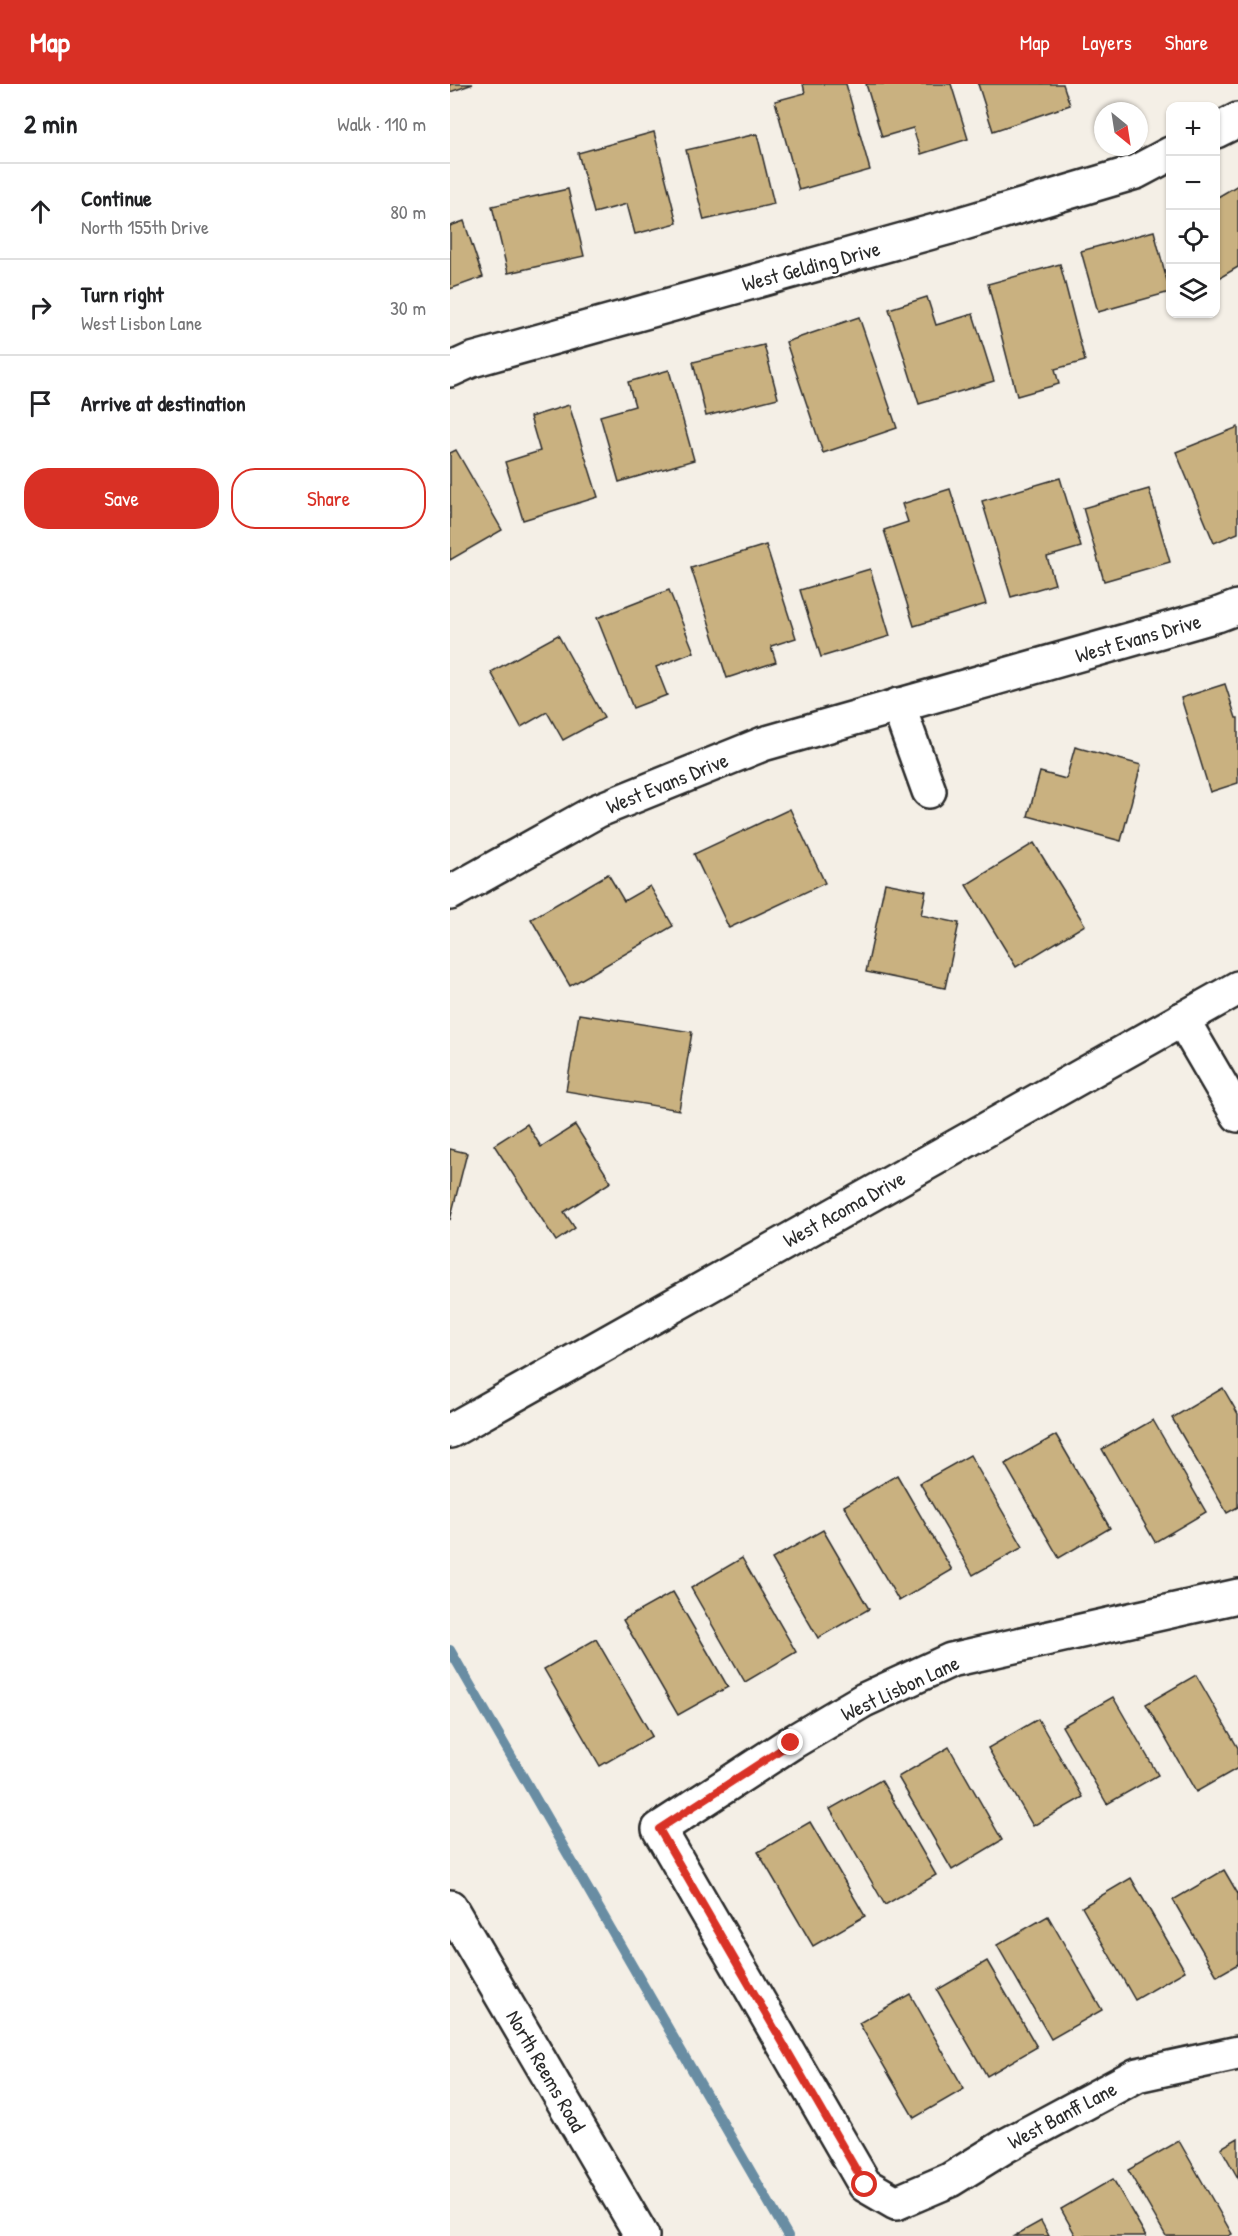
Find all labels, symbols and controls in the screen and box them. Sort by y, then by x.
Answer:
text: Map [30,23,70,61]
text: Map [1020,28,1049,57]
text: Layers [1082,28,1132,57]
text: Share [1165,28,1208,57]
north arrow [1094,102,1148,156]
map controls [1166,102,1220,318]
button: + [1166,102,1220,156]
text: 2 min [24,106,77,141]
text: Walk · 110 m [337,110,426,137]
button: − [1166,156,1220,210]
text: Continue [81,183,152,213]
icon: ahead [24,195,57,228]
text: 80 m [390,198,426,225]
button: locate [1166,210,1220,264]
text: North 155th Drive [81,213,209,240]
street label: West Gelding Drive [739,234,883,298]
button: layers [1166,264,1220,318]
text: Turn right [81,279,164,309]
icon: right [24,291,57,324]
text: 30 m [390,294,426,321]
text: West Lisbon Lane [81,309,202,336]
icon: arrive [24,387,57,420]
text: Arrive at destination [81,388,246,418]
button: Save [24,468,219,529]
button: Share [231,468,426,529]
street label: West Evans Drive [1072,606,1204,670]
street label: West Evans Drive [602,745,732,821]
street label: West Acoma Drive [778,1164,910,1254]
street label: West Lisbon Lane [836,1648,964,1728]
route end [777,1729,803,1755]
street label: North Reems Road [499,2005,593,2137]
street label: West Banff Lane [1002,2074,1122,2156]
route start [851,2171,877,2197]

